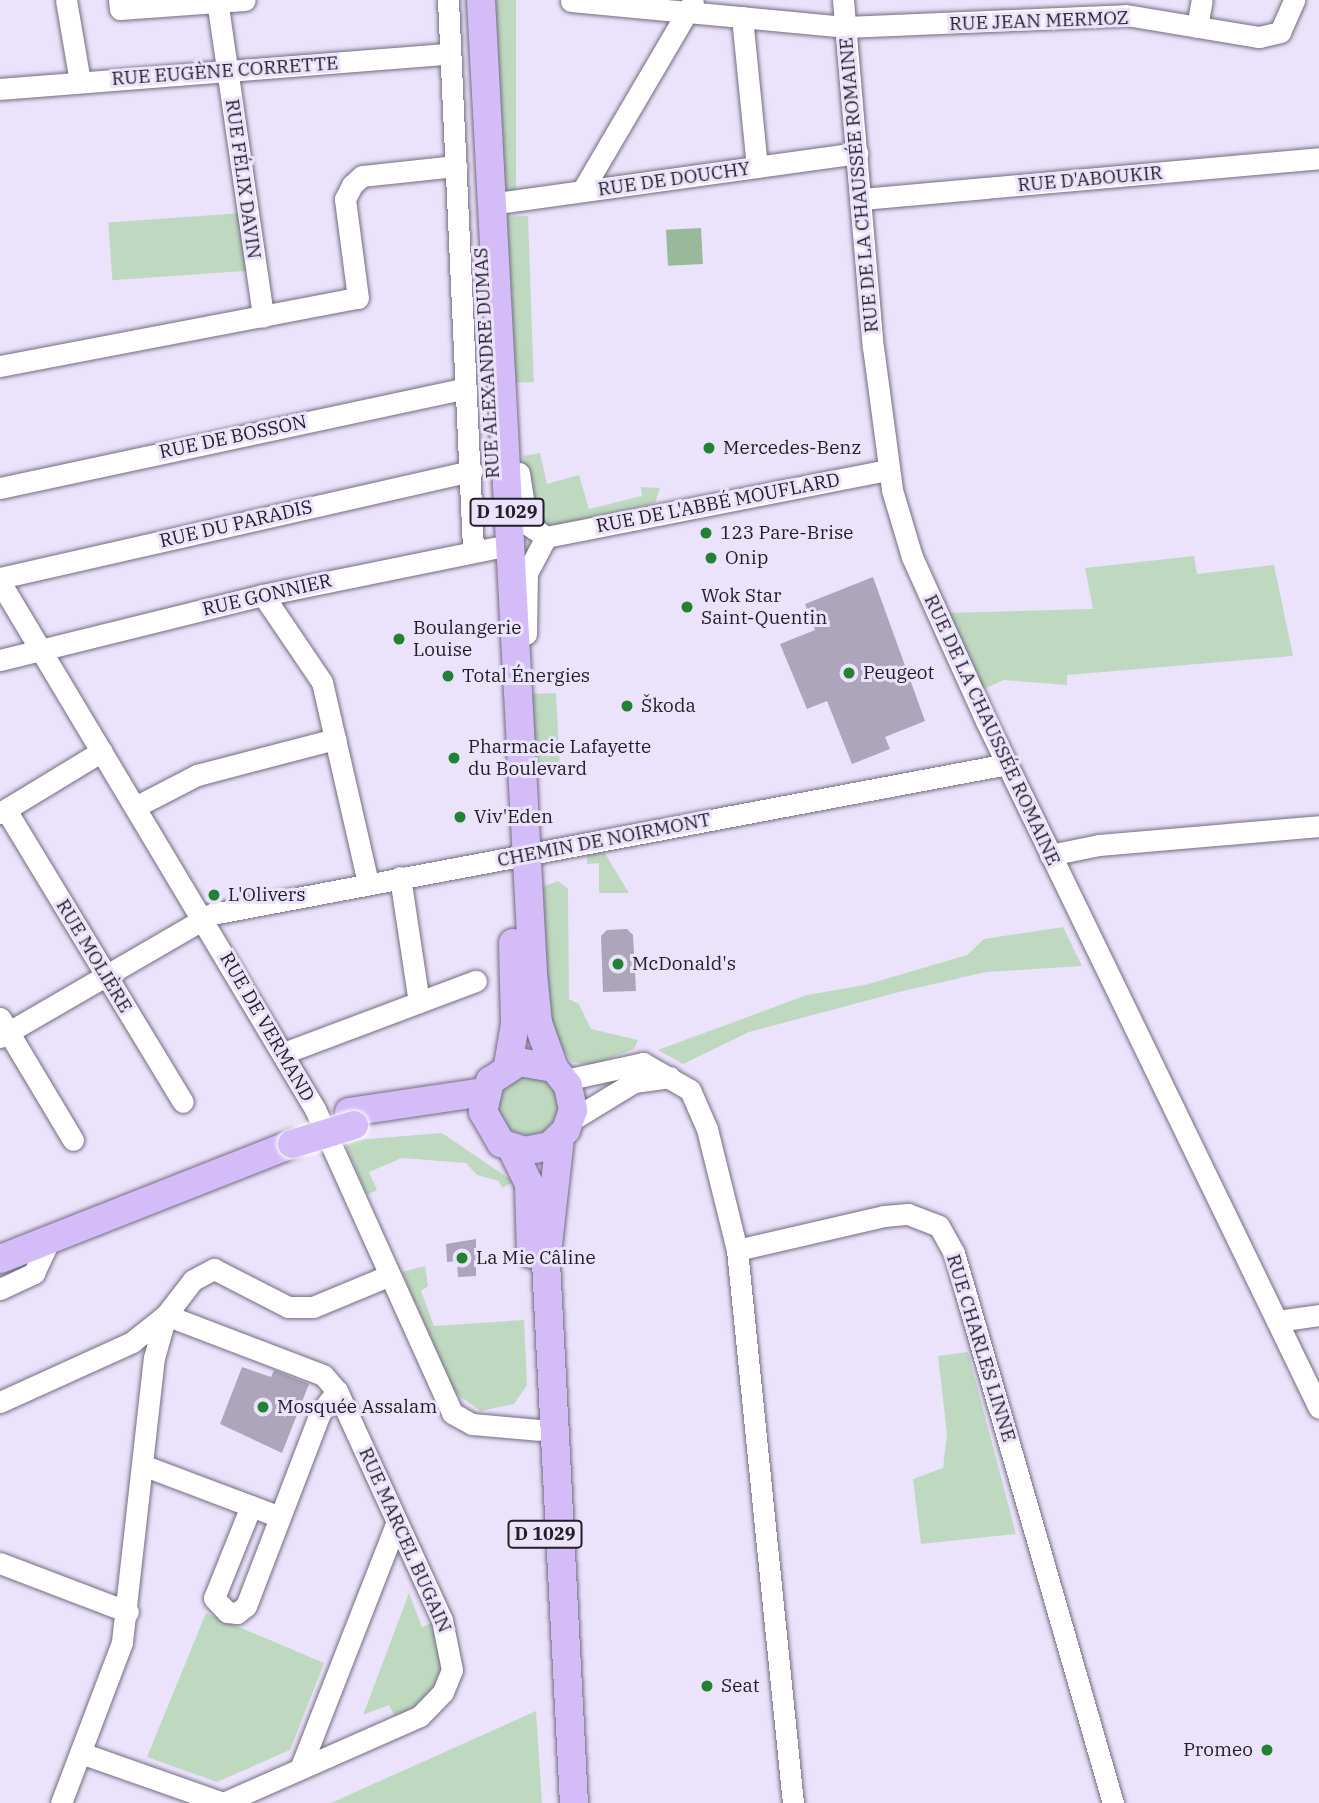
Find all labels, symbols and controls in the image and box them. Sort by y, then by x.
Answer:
street label: RUE JEAN MERMOZ [949,6,1129,36]
street label: RUE DE LA CHAUSSÉE ROMAINE [835,36,883,334]
street label: RUE EUGÈNE CORRETTE [111,52,339,90]
street label: RUE FÉLIX DAVIN [220,98,266,260]
street label: RUE DE DOUCHY [596,157,752,201]
street label: RUE D'ABOUKIR [1017,161,1163,197]
street label: RUE ALEXANDRE DUMAS [470,247,504,479]
street label: RUE DE BOSSON [157,410,309,464]
place label: Mercedes-Benz [723,437,861,459]
marker: Mercedes-Benz [701,440,717,456]
street label: RUE DE L'ABBÉ MOUFLARD [594,468,842,538]
street label: RUE DU PARADIS [157,495,315,553]
road number: D 1029 [468,498,546,526]
place label: 123 Pare-Brise [720,522,853,544]
marker: 123 Pare-Brise [698,525,714,541]
place label: Onip [725,547,768,569]
marker: Onip [703,550,719,566]
street label: RUE GONNIER [200,569,334,621]
place label: Wok Star Saint-Quentin [701,585,827,629]
street label: RUE DE LA CHAUSSÉE ROMAINE [919,591,1065,869]
marker: Wok Star Saint-Quentin [679,599,695,615]
place label: Boulangerie Louise [413,617,521,661]
marker: Boulangerie Louise [391,631,407,647]
place label: Peugeot [863,662,934,684]
place label: Total Énergies [462,665,590,687]
marker: Peugeot [841,665,857,681]
marker: Total Énergies [440,668,456,684]
place label: Škoda [641,695,696,717]
marker: Škoda [619,698,635,714]
place label: Pharmacie Lafayette du Boulevard [468,736,651,780]
marker: Pharmacie Lafayette du Boulevard [446,750,462,766]
place label: Viv'Eden [474,806,553,828]
street label: CHEMIN DE NOIRMONT [495,808,713,872]
marker: Viv'Eden [452,809,468,825]
place label: L'Olivers [228,884,305,906]
marker: L'Olivers [206,887,222,903]
street label: RUE MOLIÈRE [51,895,137,1017]
street label: RUE DE VERMAND [215,948,319,1106]
place label: McDonald's [632,953,736,975]
marker: McDonald's [610,956,626,972]
place label: La Mie Câline [476,1247,596,1269]
marker: La Mie Câline [454,1250,470,1266]
street label: RUE CHARLES LINNE [942,1252,1020,1444]
place label: Mosquée Assalam [277,1396,437,1418]
marker: Mosquée Assalam [255,1399,271,1415]
street label: RUE MARCEL BUGAIN [354,1444,456,1636]
road number: D 1029 [506,1520,584,1548]
place label: Seat [721,1675,759,1697]
marker: Seat [699,1678,715,1694]
place label: Promeo [1183,1739,1253,1761]
marker: Promeo [1259,1742,1275,1758]

